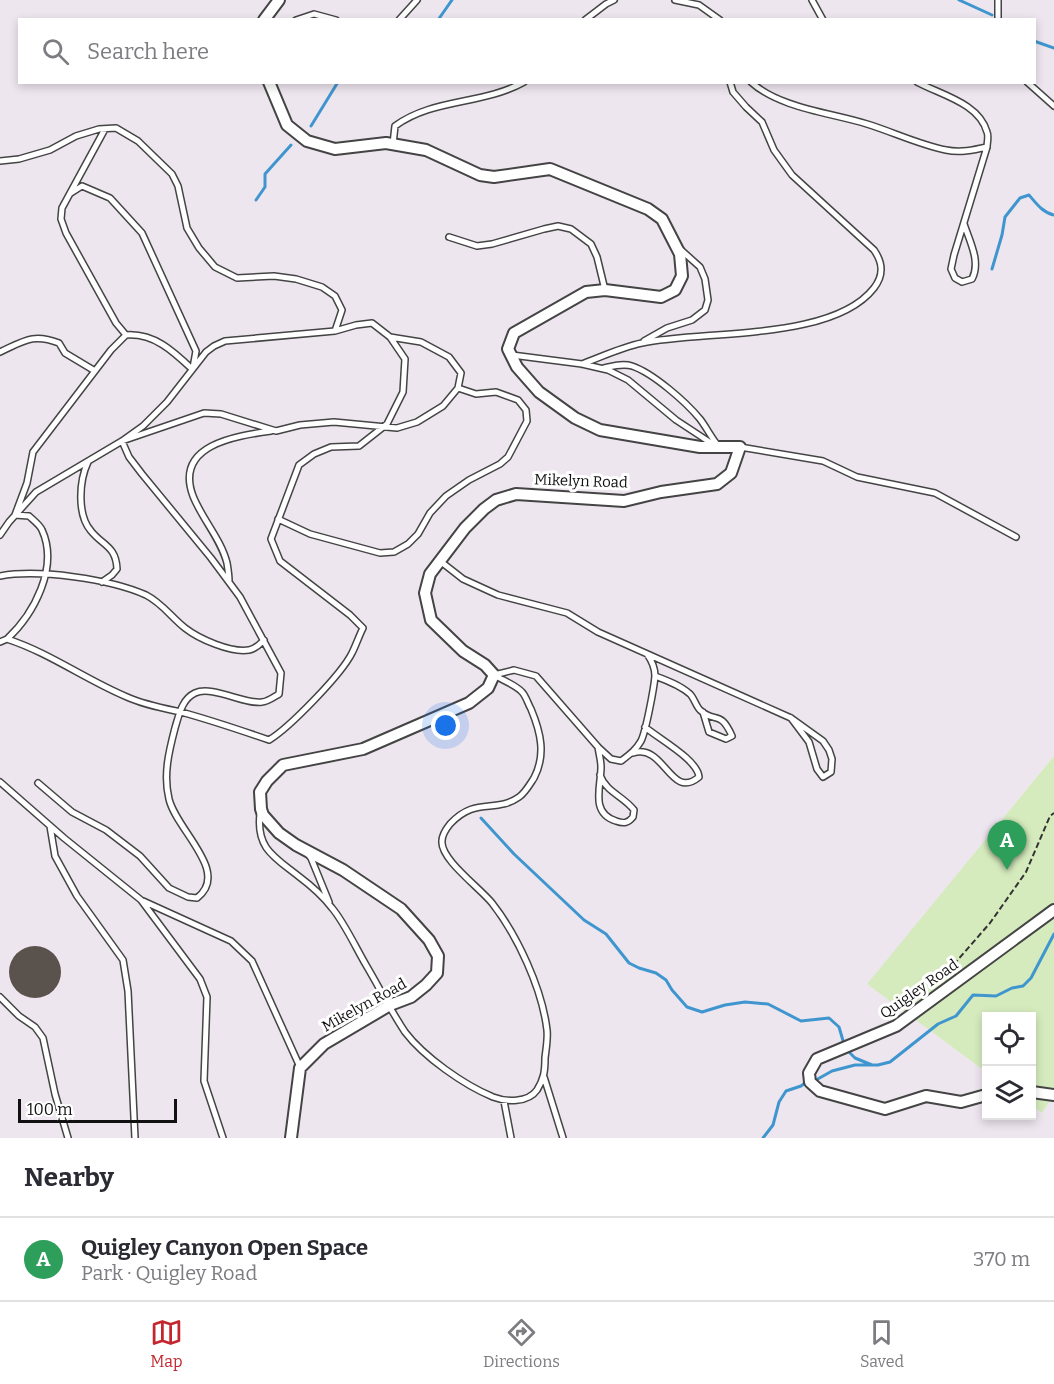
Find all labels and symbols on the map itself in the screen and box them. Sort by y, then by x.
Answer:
street label: Mikelyn Road [534,470,628,492]
your location [431,711,460,740]
pin: A [988,820,1026,870]
street label: Quigley Road [876,955,962,1023]
street label: Mikelyn Road [319,974,409,1036]
scale bar [18,1096,177,1124]

